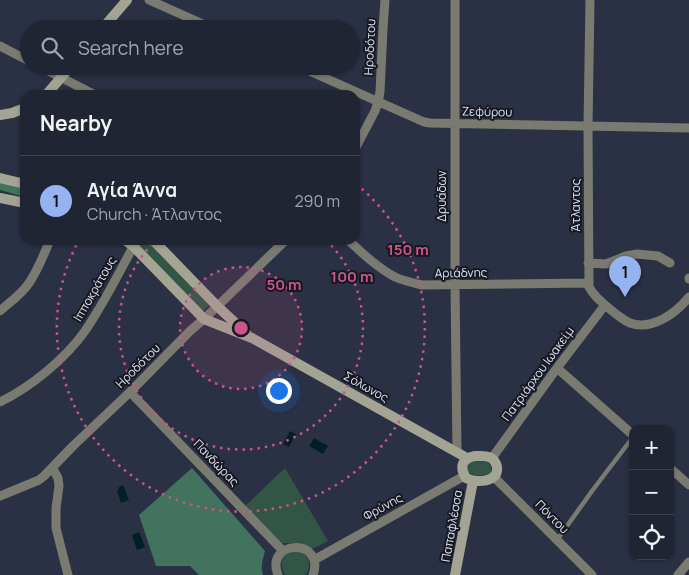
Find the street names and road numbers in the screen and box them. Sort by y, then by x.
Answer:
street label: Ηροδότου [360,18,379,76]
street label: Ζεφύρου [462,103,512,120]
street label: Δρυάδων [433,170,450,222]
street label: Άτλαντος [567,178,584,232]
street label: Ιπποκράτους [69,253,120,324]
street label: Αριάδνης [435,264,488,281]
street label: Πατριάρχου Ιωακείμ [498,323,578,424]
street label: Ηροδότου [112,340,164,392]
street label: Σόλωνος [341,367,392,406]
street label: Πανδώρας [190,436,243,490]
street label: Φρύνης [360,489,406,524]
street label: Παπαφλέσσα [437,489,466,563]
street label: Πόντου [532,496,573,537]

